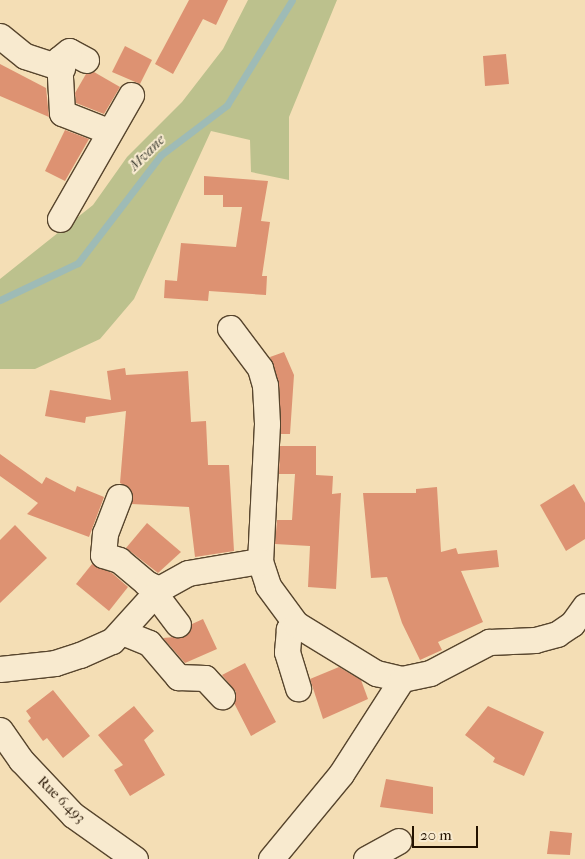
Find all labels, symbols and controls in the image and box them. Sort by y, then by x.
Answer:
water label: Mvane [125,131,169,175]
street label: Rue 6.493 [34,773,88,827]
scale bar [415,816,481,848]
text: 20 m [420,826,452,844]

